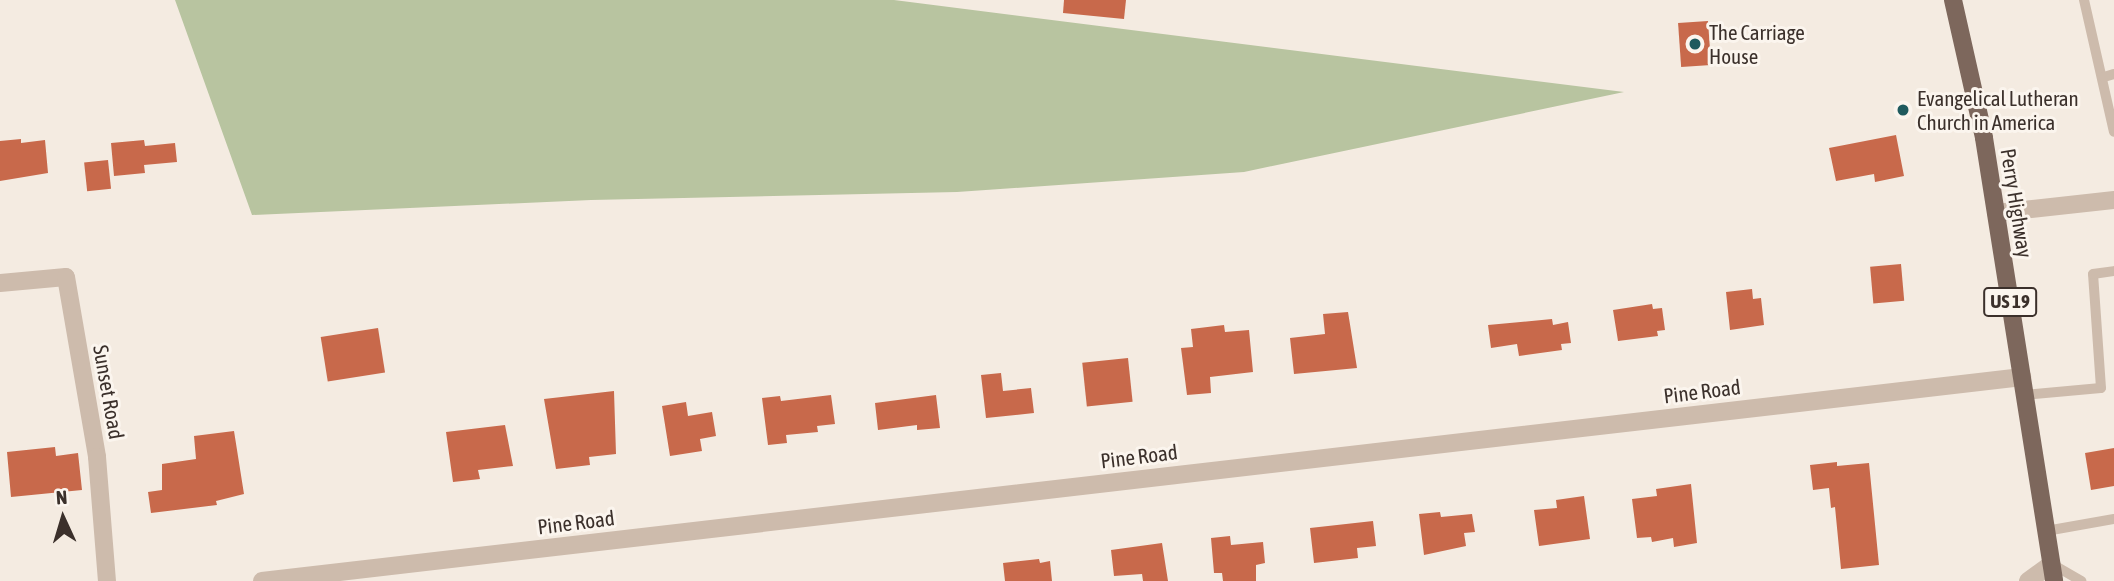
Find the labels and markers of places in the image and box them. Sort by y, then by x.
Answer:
place label: The Carriage House [1709,19,1805,69]
marker: The Carriage House [1687,36,1703,52]
place label: Evangelical Lutheran Church in America [1917,85,2079,135]
marker: Evangelical Lutheran Church in America [1895,102,1911,118]

